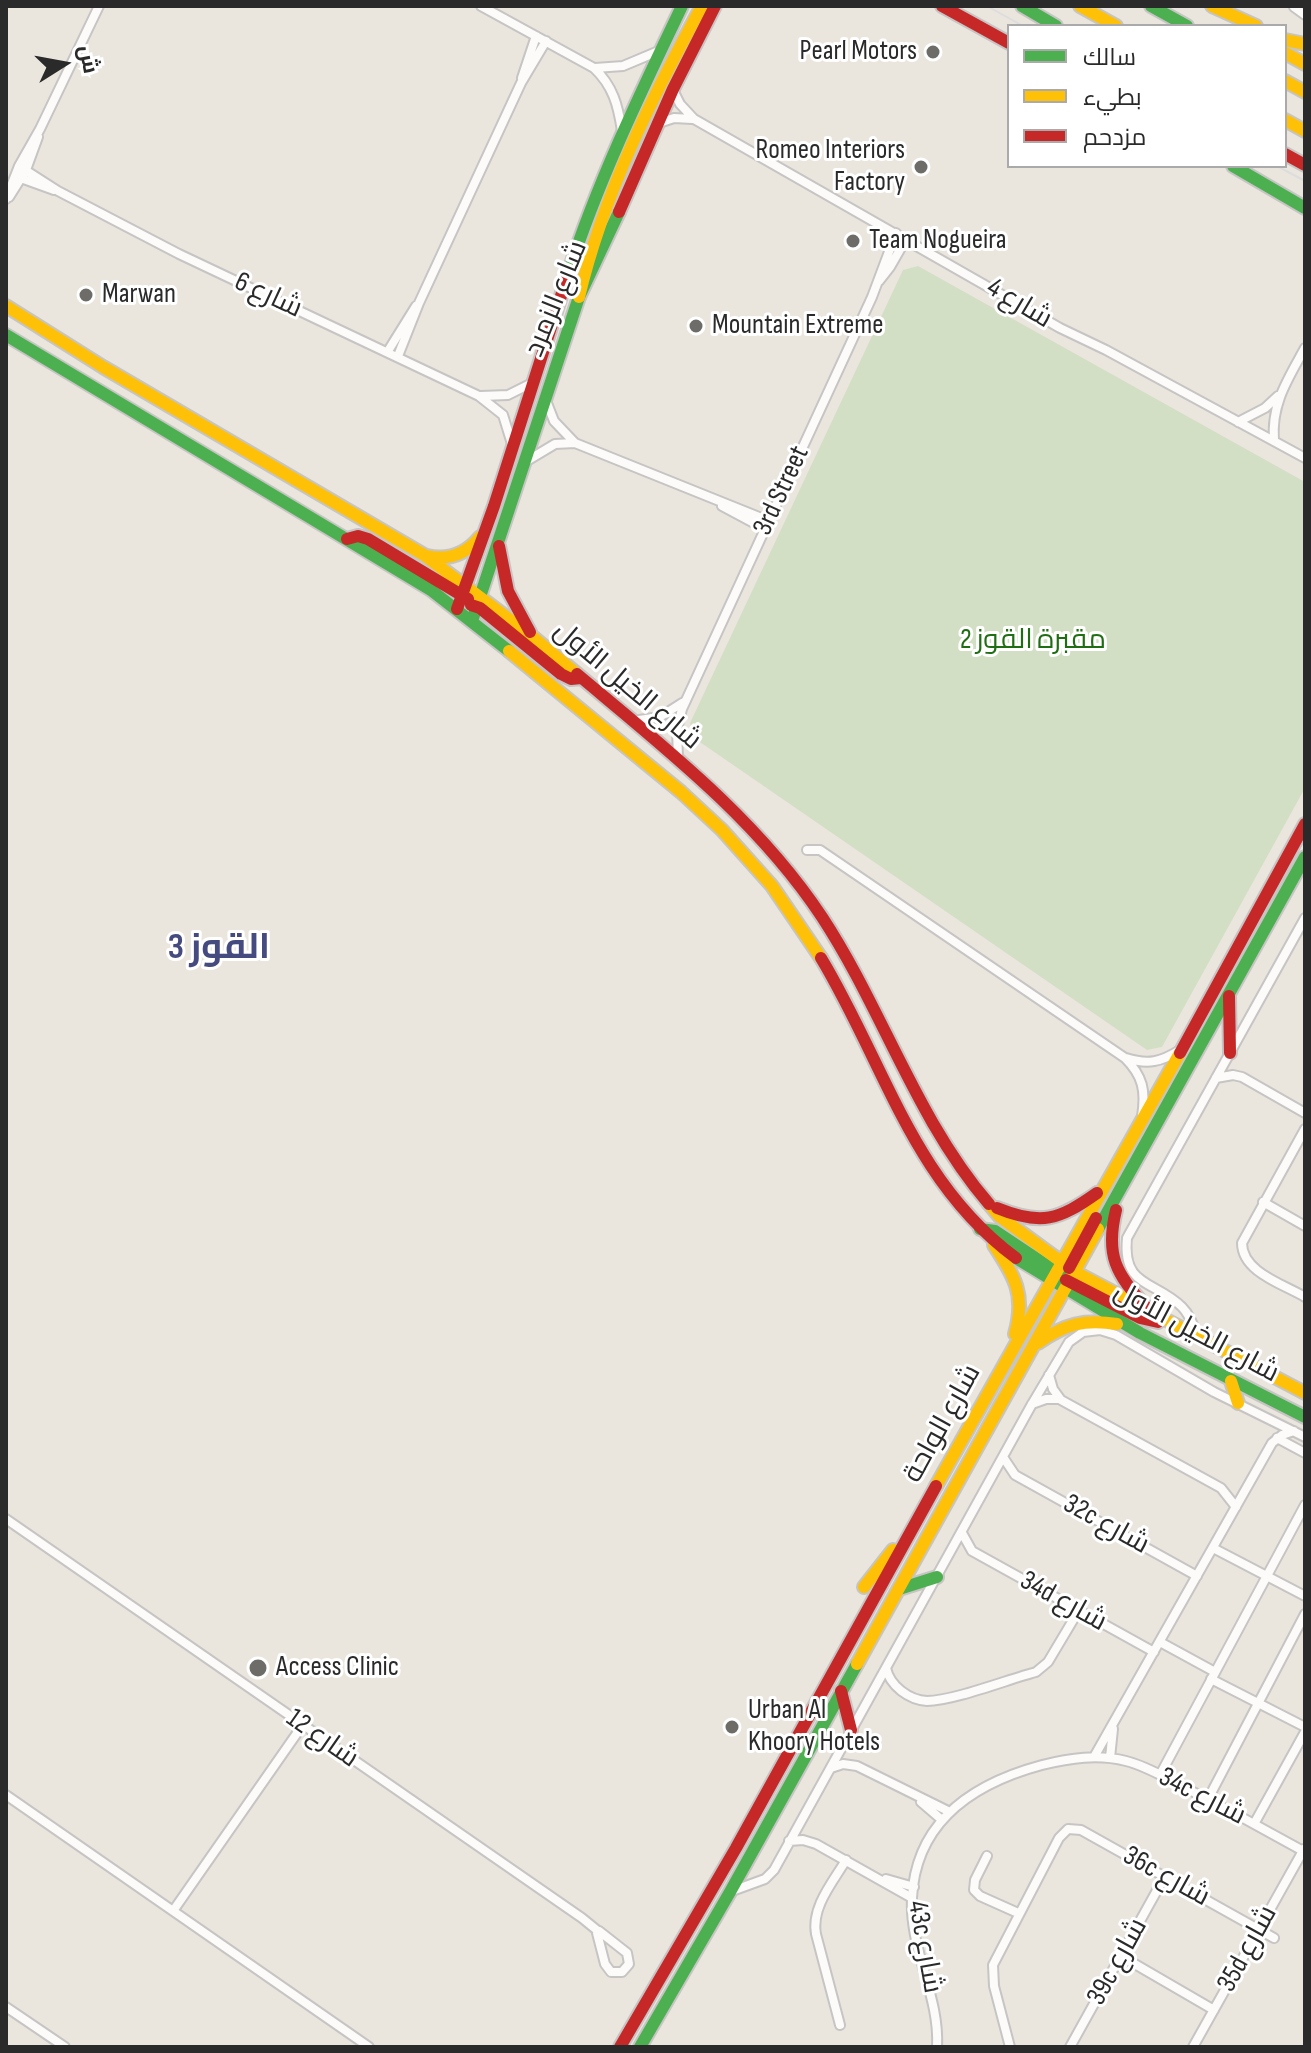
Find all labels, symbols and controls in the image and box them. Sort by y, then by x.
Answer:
north arrow [24,24,104,104]
legend [1007,24,1287,168]
place label: Pearl Motors [800,35,917,69]
text: ش [72,43,104,76]
marker: Pearl Motors [924,43,942,61]
text: سالك [1083,43,1136,72]
text: بطيء [1083,83,1142,112]
text: مزدحم [1083,123,1146,152]
place label: Romeo Interiors Factory [756,134,905,200]
marker: Romeo Interiors Factory [912,158,930,176]
place label: Team Nogueira [869,224,1007,258]
marker: Team Nogueira [844,232,862,250]
street label: شارع الزمرد [519,236,595,362]
street label: شارع 6 [229,266,307,326]
street label: شارع 4 [980,271,1058,337]
place label: Marwan [102,278,176,312]
marker: Marwan [77,286,95,304]
place label: Mountain Extreme [712,309,883,343]
marker: Mountain Extreme [687,317,705,335]
street label: 3rd Street [747,441,817,541]
street label: شارع الخيل الأول [546,614,708,758]
park label: مقبرة القوز 2 [960,624,1106,658]
district label: القوز 3 [168,927,270,971]
street label: شارع الخيل الأول [1108,1275,1284,1391]
street label: شارع الواحة [897,1359,989,1489]
street label: 32c شارع [1057,1488,1155,1562]
street label: 34d شارع [1014,1565,1112,1639]
place label: Access Clinic [276,1651,399,1685]
marker: Access Clinic [247,1657,269,1679]
place label: Urban Al Khoory Hotels [748,1694,880,1760]
street label: شارع 12 [279,1702,365,1776]
marker: Urban Al Khoory Hotels [723,1718,741,1736]
street label: 34c شارع [1153,1761,1251,1833]
street label: 36c شارع [1117,1840,1215,1914]
street label: 43c شارع [899,1898,949,1996]
street label: 35d شارع [1211,1900,1285,1998]
street label: 39c شارع [1081,1913,1155,2011]

